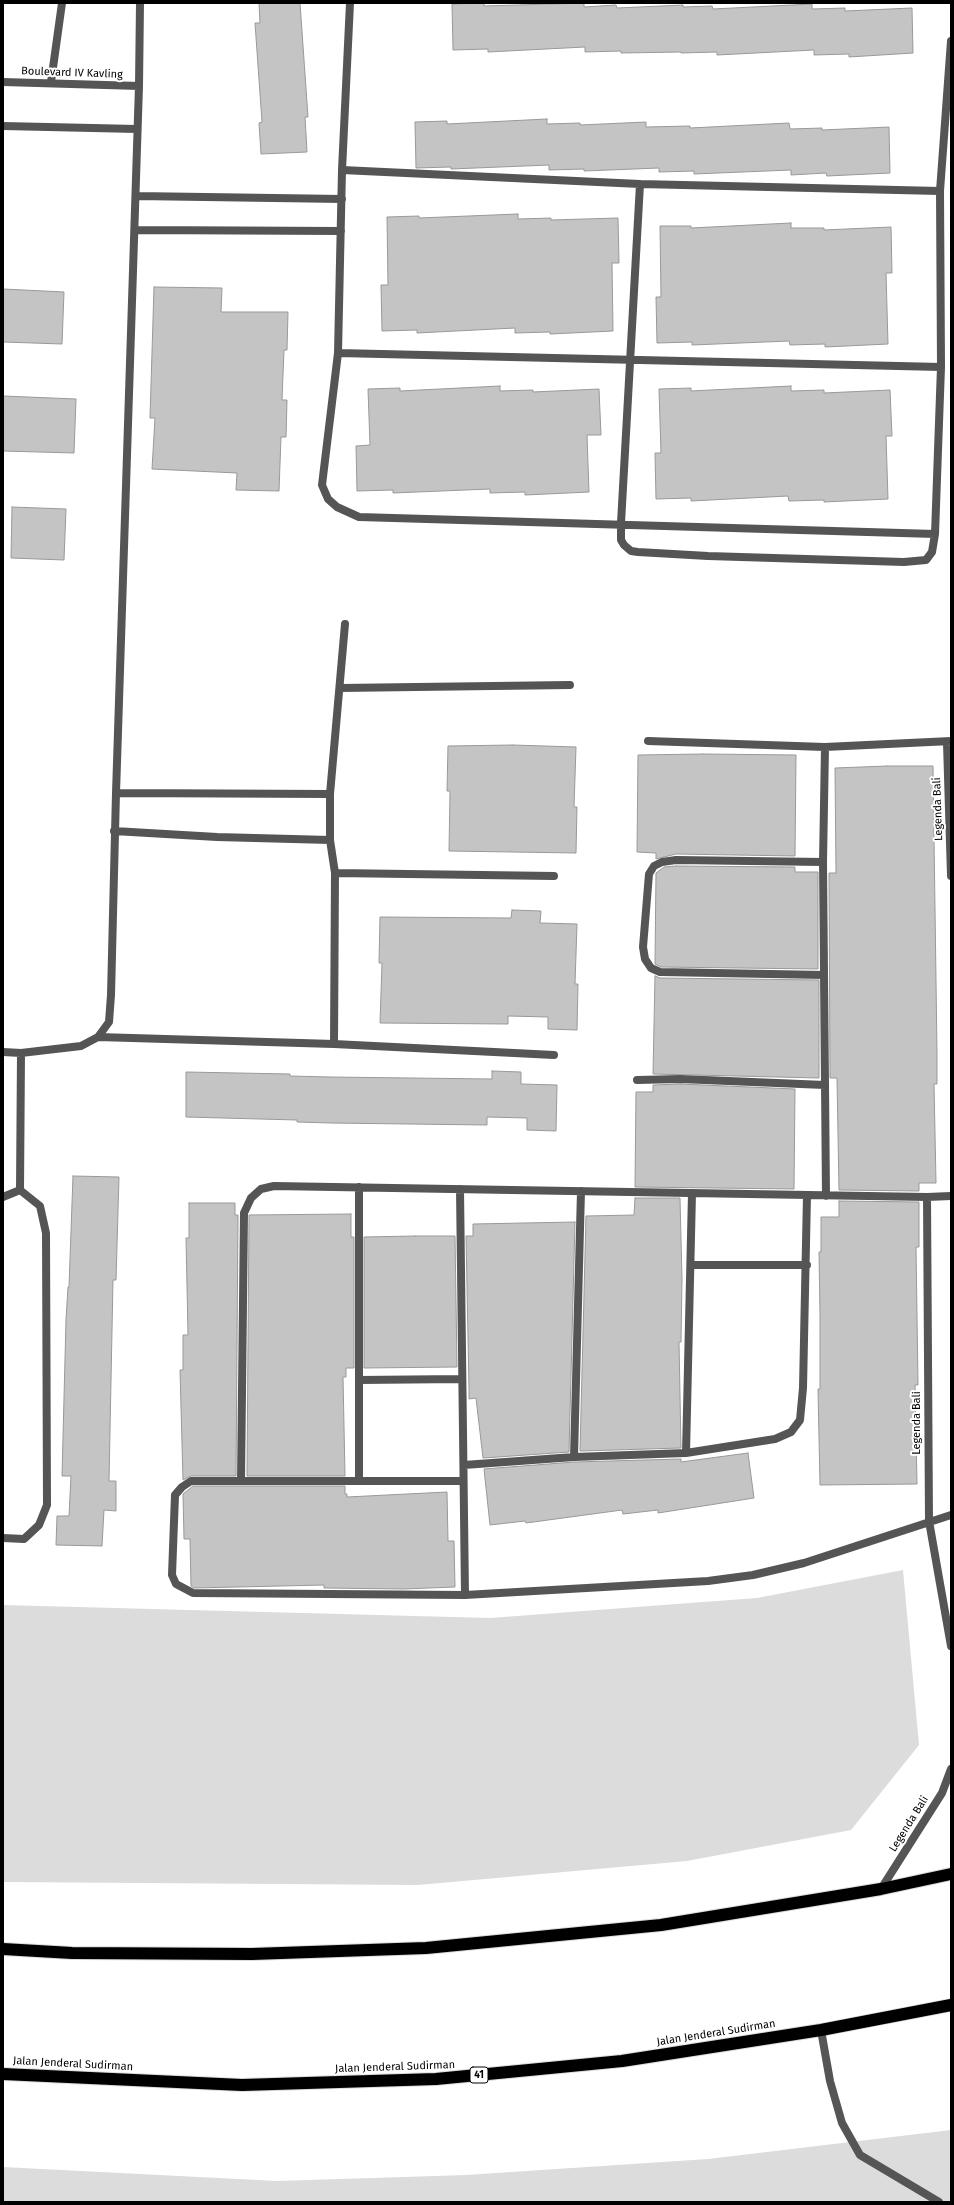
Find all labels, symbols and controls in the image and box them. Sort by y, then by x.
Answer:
street label: Boulevard IV Kavling [21,65,123,81]
street label: Legenda Bali [930,777,946,841]
street label: Legenda Bali [910,1391,924,1455]
street label: Legenda Bali [887,1794,931,1854]
street label: Jalan Jenderal Sudirman [656,2017,776,2049]
street label: Jalan Jenderal Sudirman [13,2054,133,2074]
street label: Jalan Jenderal Sudirman [335,2058,455,2076]
road number: 41 [470,2067,488,2083]

